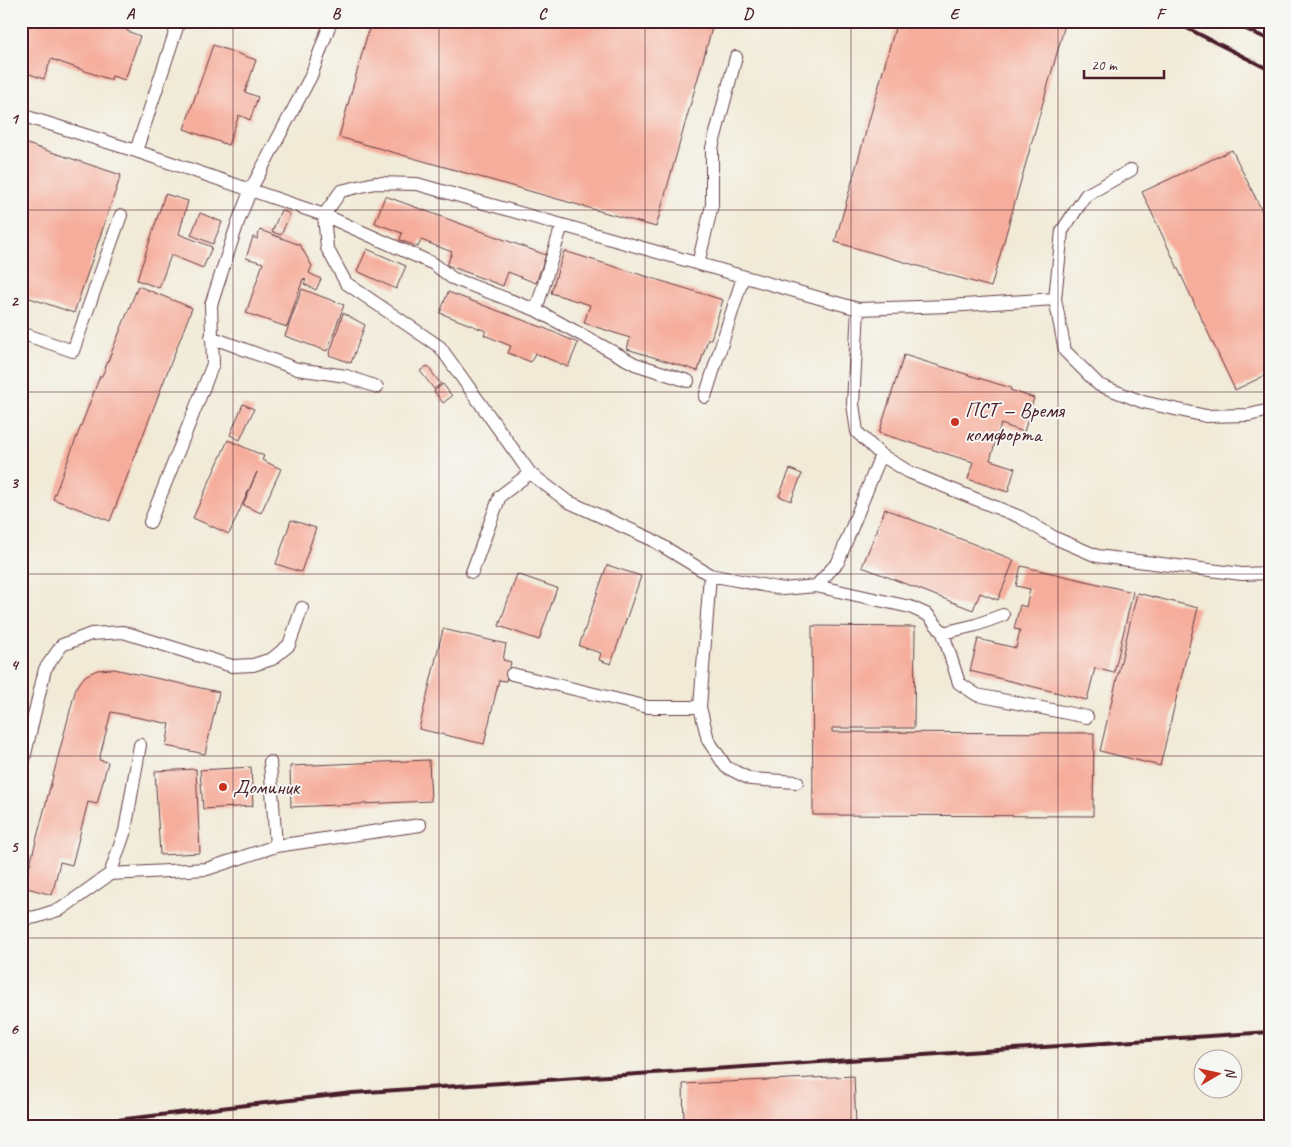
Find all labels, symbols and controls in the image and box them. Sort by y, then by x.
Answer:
text: A [126,4,136,24]
text: B [332,4,342,24]
text: C [538,4,548,24]
text: D [743,4,754,24]
text: E [950,4,961,24]
text: F [1156,4,1167,24]
scale bar [1084,48,1164,80]
text: 20 m [1091,56,1118,75]
text: 1 [10,109,19,129]
text: 2 [10,291,19,311]
place label: ПСТ — Время комфорта [965,397,1065,447]
marker: ПСТ — Время комфорта [949,416,961,428]
text: 3 [10,473,19,493]
text: 4 [10,655,19,675]
place label: Доминик [233,774,301,800]
marker: Доминик [217,781,229,793]
text: 5 [11,837,20,857]
text: 6 [10,1019,19,1039]
north arrow [1194,1050,1244,1100]
text: N [1221,1066,1240,1080]

